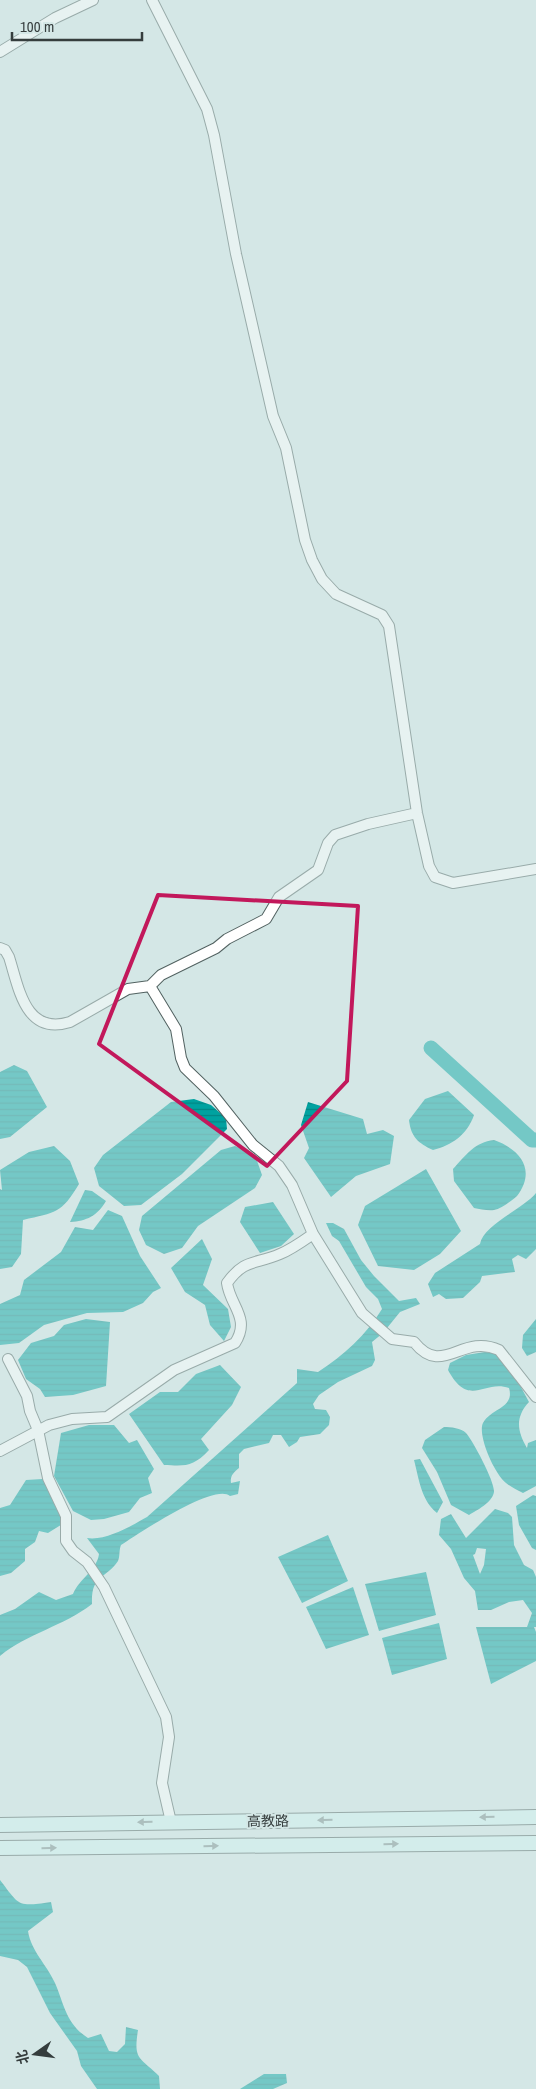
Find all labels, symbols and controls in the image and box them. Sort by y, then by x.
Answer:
scale bar [12,10,142,42]
text: 100 m [20,16,54,37]
street label: 高教路 [247,1812,289,1830]
one-way arrow [479,1813,495,1821]
one-way arrow [317,1816,333,1824]
one-way arrow [137,1819,153,1827]
one-way arrow [383,1840,399,1848]
one-way arrow [203,1842,219,1850]
one-way arrow [41,1844,57,1852]
north arrow [10,2029,60,2079]
text: 北 [12,2048,33,2066]

